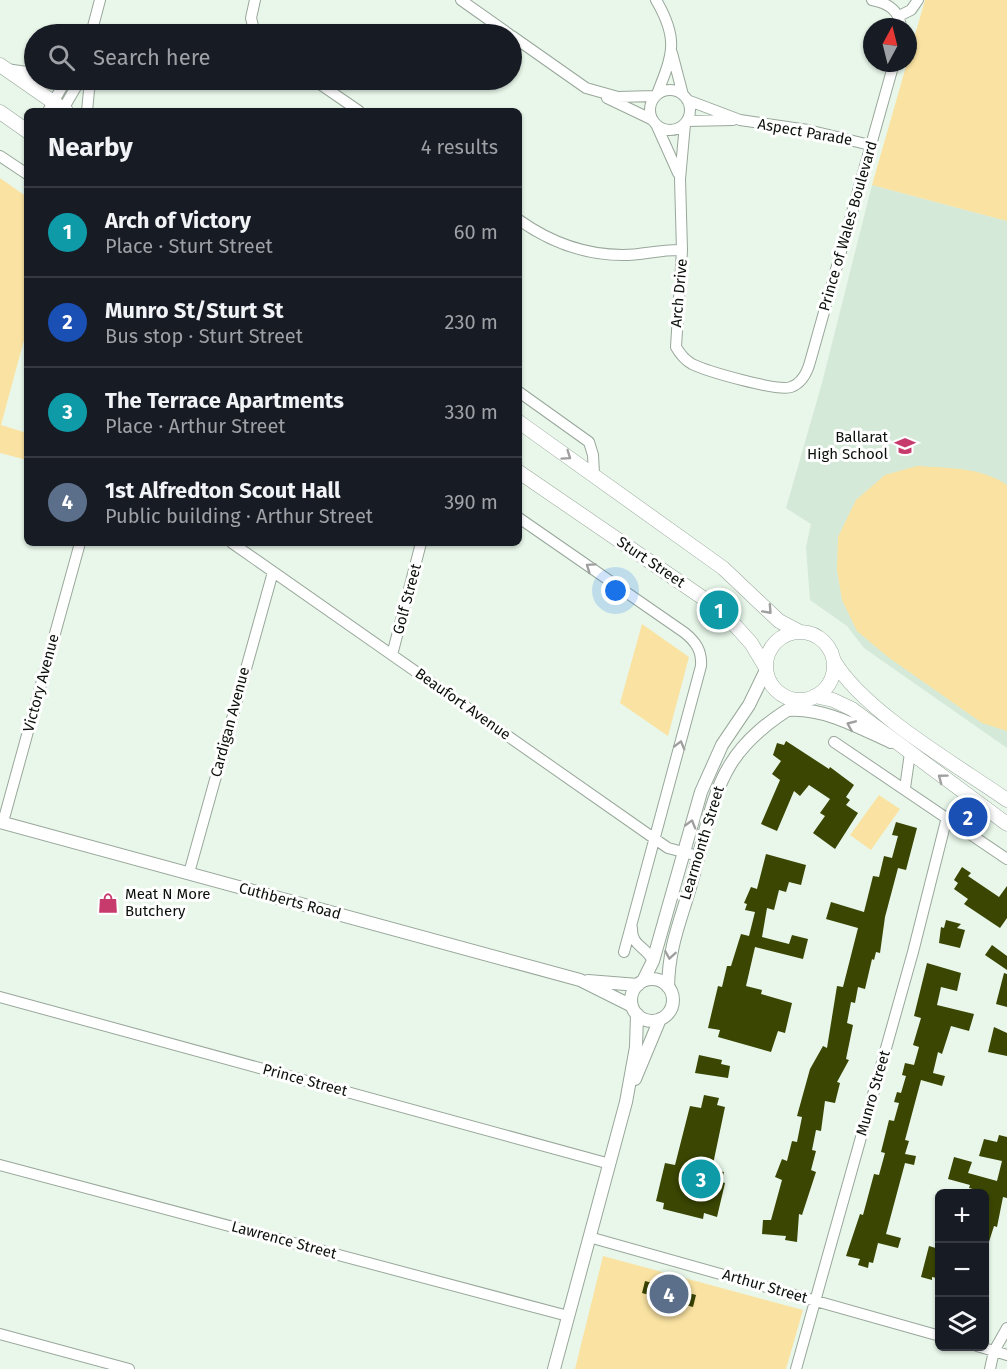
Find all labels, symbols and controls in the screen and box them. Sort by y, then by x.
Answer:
north arrow [863,18,917,72]
search box [24,24,522,90]
icon: search [45,41,78,74]
text: Search here [93,44,211,71]
street label: Aspect Parade [756,115,854,149]
text: Nearby [48,132,133,163]
text: 4 results [421,135,498,159]
street label: Prince of Wales Boulevard [815,139,881,313]
text: Arch of Victory [105,207,251,234]
text: 1 [63,220,72,244]
text: 60 m [454,220,498,244]
text: Place · Sturt Street [105,234,273,258]
street label: Arch Drive [667,258,691,328]
text: Munro St/Sturt St [105,297,284,324]
text: 2 [62,310,73,334]
text: 230 m [445,310,498,334]
text: Bus stop · Sturt Street [105,324,303,348]
text: The Terrace Apartments [105,387,344,414]
text: 3 [62,400,73,424]
text: 330 m [444,400,498,424]
text: Place · Arthur Street [105,414,286,438]
place label: Ballarat High School [807,428,889,463]
school or university icon: Ballarat High School [893,434,917,458]
one-way arrow [560,449,571,460]
text: 1st Alfredton Scout Hall [105,477,341,504]
text: 4 [62,490,73,514]
text: 390 m [444,490,498,514]
text: Public building · Arthur Street [105,504,373,528]
street label: Sturt Street [614,533,689,592]
street label: Golf Street [389,561,425,636]
one-way arrow [586,563,597,574]
your location [601,576,630,605]
pin: 1 [700,588,738,632]
one-way arrow [761,604,772,614]
street label: Victory Avenue [19,632,63,734]
street label: Beaufort Avenue [412,664,514,744]
street label: Cardigan Avenue [207,665,253,779]
one-way arrow [847,720,858,732]
one-way arrow [673,740,685,751]
one-way arrow [938,774,949,785]
street label: Learmonth Street [676,783,728,902]
pin: 2 [948,794,988,840]
one-way arrow [684,819,697,829]
street label: Cuthberts Road [237,879,343,923]
place label: Meat N More Butchery [125,885,210,920]
shop icon: Meat N More Butchery [96,891,120,915]
one-way arrow [664,950,677,960]
street label: Munro Street [852,1048,894,1138]
street label: Prince Street [261,1060,350,1100]
pin: 3 [682,1156,720,1202]
map controls [935,1189,989,1351]
button: + [935,1189,989,1243]
street label: Lawrence Street [229,1217,339,1263]
button: − [935,1243,989,1297]
street label: Arthur Street [720,1265,810,1307]
pin: 4 [650,1272,688,1316]
button: layers [935,1297,989,1351]

